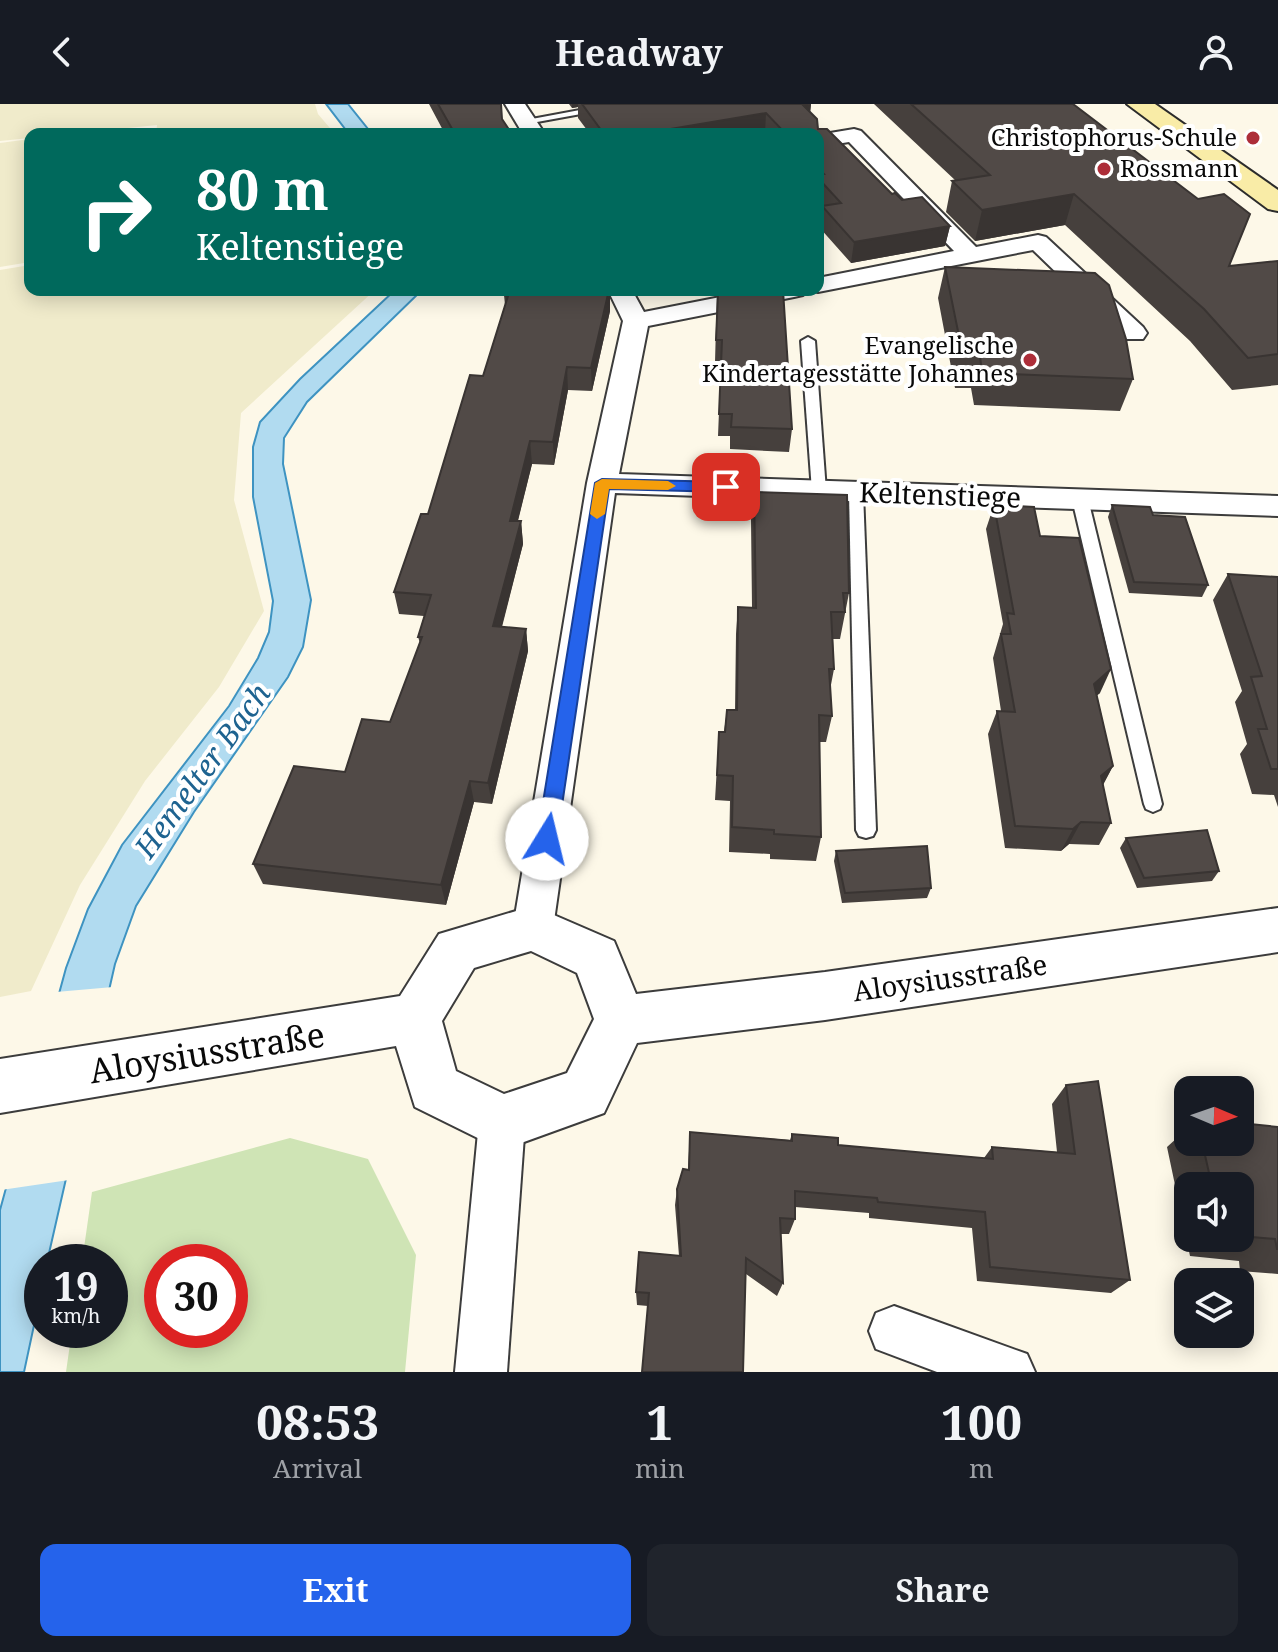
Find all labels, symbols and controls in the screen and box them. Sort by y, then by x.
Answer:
text: Headway [555,28,723,77]
icon: back [40,30,84,74]
icon: person [1194,30,1238,74]
place label: Christophorus-Schule [991,120,1237,153]
marker: Christophorus-Schule [1244,129,1262,147]
text: 80 m [196,150,329,226]
place label: Rossmann [1120,151,1238,184]
icon: right [64,160,168,264]
marker: Rossmann [1095,160,1113,178]
text: Keltenstiege [196,222,404,271]
place label: Evangelische Kindertagesstätte Johannes [702,328,1014,389]
marker: Evangelische Kindertagesstätte Johannes [1021,351,1039,369]
pin [692,453,760,521]
icon: arrive [704,465,748,509]
street label: Keltenstiege [858,472,1022,516]
water label: Hemelter Bach [124,674,279,867]
position arrow [505,797,589,881]
street label: Aloysiusstraße [850,945,1049,1009]
street label: Aloysiusstraße [86,1011,328,1093]
north arrow [1174,1076,1254,1156]
map controls [1174,1076,1254,1348]
button: sound [1174,1172,1254,1252]
speed limit sign: 30 [144,1244,248,1348]
text: 19 [53,1258,99,1313]
button: layers [1174,1268,1254,1348]
text: km/h [51,1302,101,1329]
text: 08:53 [256,1389,379,1454]
text: 1 [646,1389,673,1454]
text: 100 [941,1389,1022,1454]
text: Arrival [273,1450,362,1486]
text: min [635,1450,685,1486]
text: m [969,1450,994,1486]
button: Exit [40,1544,631,1636]
button: Share [647,1544,1238,1636]

